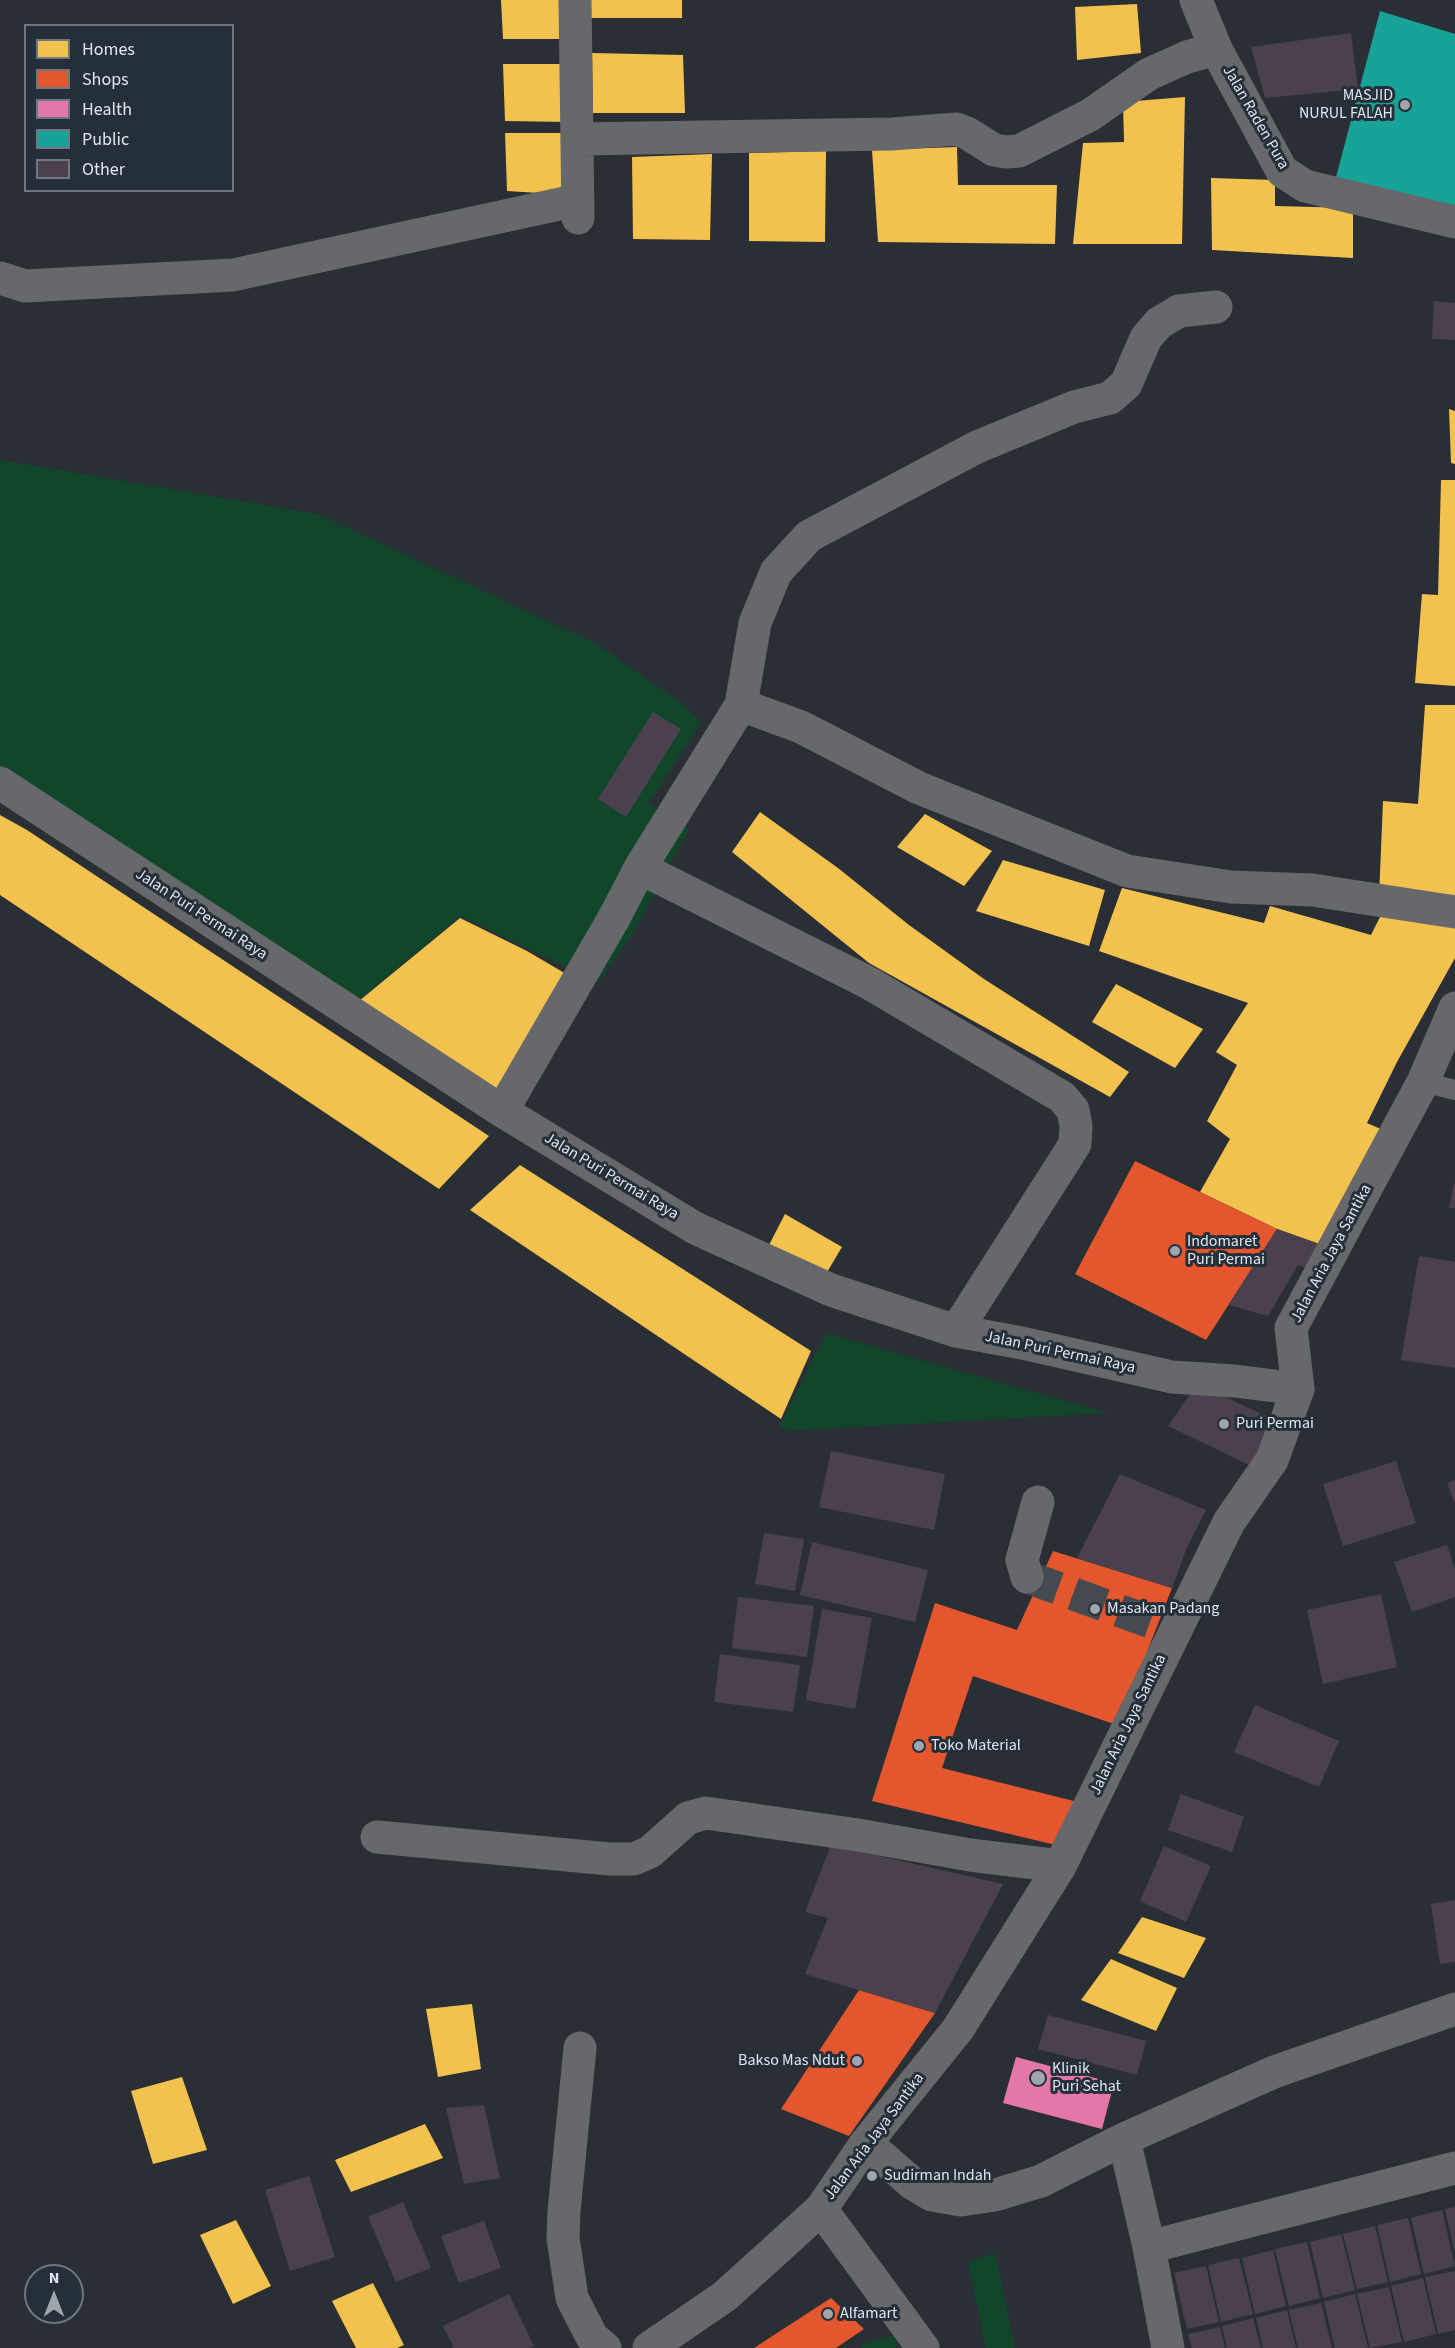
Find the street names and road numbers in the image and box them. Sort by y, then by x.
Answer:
street label: Jalan Raden Pura [1218,63,1292,173]
street label: Jalan Puri Permai Raya [132,865,270,965]
street label: Jalan Puri Permai Raya [540,1129,682,1225]
street label: Jalan Aria Jaya Santika [1287,1182,1377,1326]
street label: Jalan Puri Permai Raya [983,1328,1137,1378]
street label: Jalan Aria Jaya Santika [1087,1652,1171,1798]
street label: Jalan Aria Jaya Santika [821,2070,929,2204]

